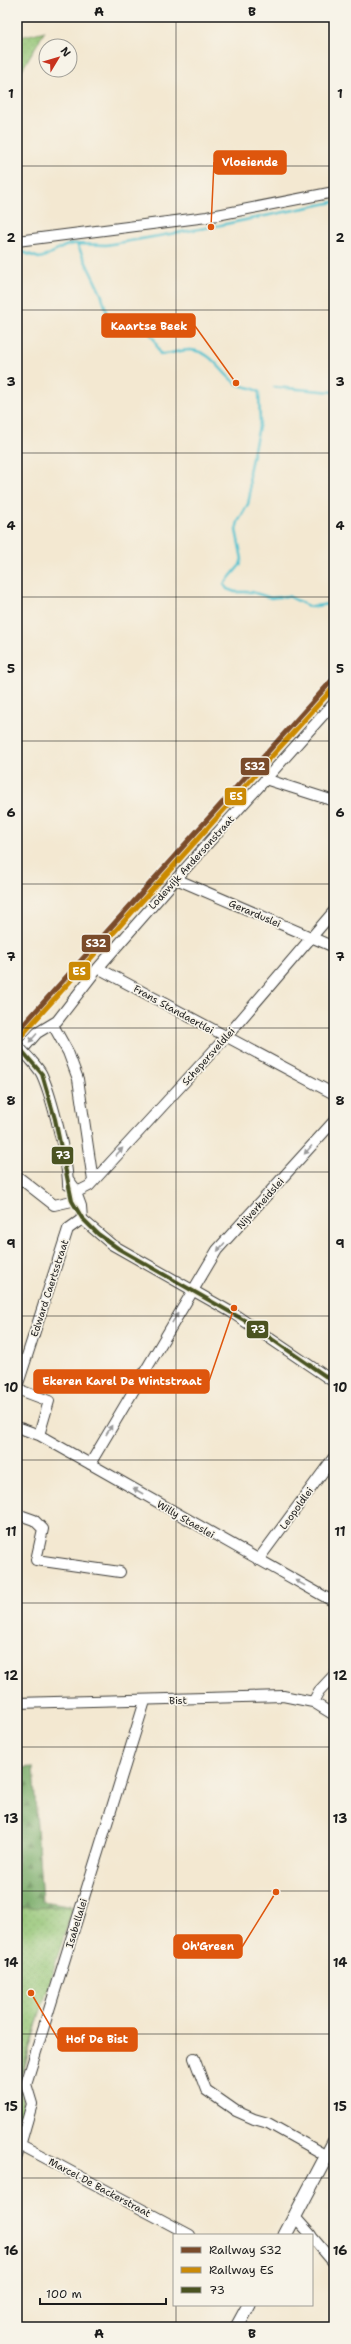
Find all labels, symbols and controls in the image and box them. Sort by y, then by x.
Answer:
text: A [94,3,104,20]
text: B [248,3,256,20]
north arrow [38,38,78,78]
text: N [57,44,74,60]
text: 1 [8,85,14,102]
text: 1 [337,85,343,102]
callout: Vloeiende [214,151,286,174]
text: Vloeiende [222,155,279,170]
text: 2 [6,229,16,246]
text: 2 [335,229,345,246]
callout: Kaartse Beek [102,314,195,337]
text: Kaartse Beek [111,319,187,334]
text: 3 [6,373,16,390]
text: 3 [335,373,345,390]
text: 4 [6,517,16,534]
text: 4 [335,517,345,534]
text: 5 [7,660,15,677]
text: 5 [336,660,344,677]
line badge: S32 [240,757,270,776]
text: S32 [244,759,266,774]
line badge: ES [224,787,247,806]
text: ES [229,789,243,804]
text: 6 [6,804,16,821]
text: 6 [335,804,345,821]
street label: Lodewijk Andersonstraat [146,813,237,912]
street label: Gerarduslei [227,897,283,930]
line badge: S32 [81,934,111,953]
text: S32 [85,936,107,951]
text: 7 [6,948,16,965]
text: 7 [335,948,345,965]
line badge: ES [68,961,91,981]
text: ES [72,964,86,979]
street label: Frans Standaertlei [131,982,216,1037]
street label: Schepersveldlei [179,1025,238,1088]
one-way arrow [29,1033,38,1042]
text: 8 [6,1092,16,1109]
text: 8 [335,1092,345,1109]
one-way arrow [303,1145,313,1155]
line badge: 73 [51,1146,74,1165]
one-way arrow [114,1147,124,1157]
text: 73 [56,1148,71,1163]
street label: Nijverheidslei [234,1175,287,1232]
text: 9 [6,1235,16,1252]
text: 9 [335,1235,345,1252]
street label: Edward Caertsstraat [28,1238,71,1339]
one-way arrow [217,1241,226,1252]
one-way arrow [172,1312,179,1324]
line badge: 73 [246,1320,269,1339]
text: 73 [251,1322,266,1337]
callout: Ekeren Karel De Wintstraat [34,1370,209,1393]
text: Ekeren Karel De Wintstraat [42,1374,202,1389]
text: 10 [4,1379,18,1396]
text: 10 [333,1379,347,1396]
one-way arrow [106,1424,113,1436]
street label: Leopoldlei [277,1485,316,1532]
one-way arrow [132,1488,144,1495]
street label: Willy Staeslei [154,1498,217,1541]
text: 11 [5,1523,17,1540]
text: 11 [334,1523,346,1540]
one-way arrow [294,1579,306,1586]
text: 12 [4,1667,18,1684]
text: 12 [333,1667,347,1684]
street label: Bist [169,1694,187,1707]
text: 13 [4,1810,18,1827]
text: 13 [333,1810,347,1827]
street label: Isabellalei [63,1897,90,1950]
callout: Oh'Green [174,1935,242,1958]
text: Oh'Green [182,1939,235,1954]
text: 14 [4,1954,18,1971]
text: 14 [333,1954,347,1971]
callout: Hof De Bist [58,2028,137,2051]
text: Hof De Bist [66,2032,129,2047]
text: 15 [4,2098,18,2115]
text: 15 [333,2098,347,2115]
street label: Marcel De Backerstraat [46,2155,153,2220]
legend [173,2234,313,2306]
text: 16 [4,2242,18,2259]
text: Railway S32 [209,2242,282,2258]
text: 16 [333,2242,347,2259]
text: Railway ES [209,2262,274,2278]
scale bar [40,2280,166,2306]
text: 73 [209,2282,225,2298]
text: 100 m [46,2286,82,2302]
text: A [94,2325,104,2342]
text: B [248,2325,256,2342]

